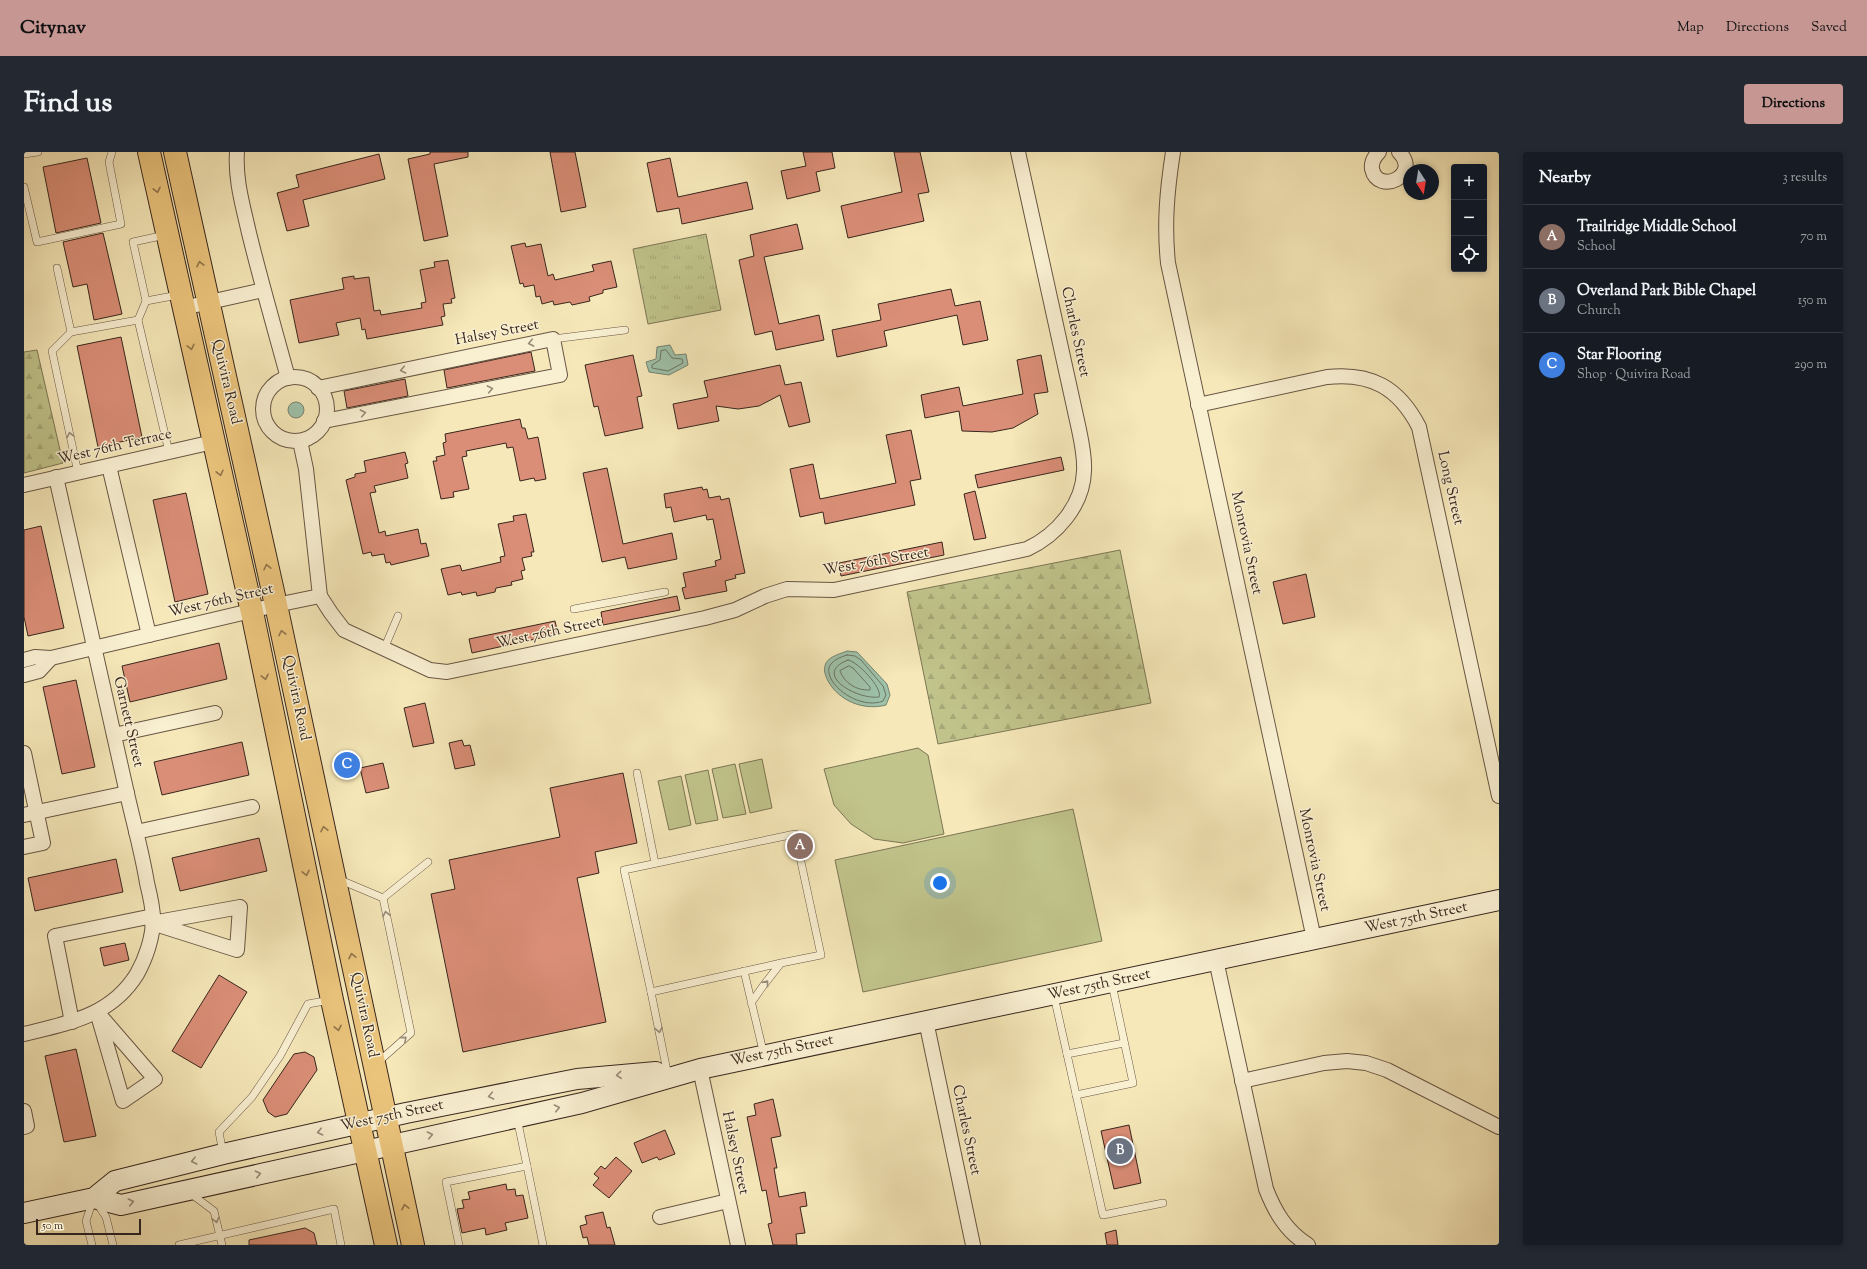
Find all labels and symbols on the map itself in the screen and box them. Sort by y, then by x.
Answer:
north arrow [1403,164,1439,200]
one-way arrow [153,187,161,193]
one-way arrow [196,261,204,267]
street label: Charles Street [1055,285,1095,379]
street label: Halsey Street [453,315,541,351]
street label: Quivira Road [206,337,246,427]
one-way arrow [528,339,534,347]
one-way arrow [187,343,195,350]
one-way arrow [400,365,407,373]
one-way arrow [487,385,493,393]
one-way arrow [359,410,366,418]
street label: West 76th Terrace [56,424,174,470]
one-way arrow [66,432,74,438]
street label: Long Street [1431,449,1469,527]
one-way arrow [216,470,224,476]
street label: Monrovia Street [1225,490,1267,596]
street label: West 76th Street [821,542,931,582]
one-way arrow [264,563,272,570]
street label: West 76th Street [166,579,276,623]
street label: West 76th Street [494,612,604,654]
one-way arrow [278,630,286,636]
street label: Quivira Road [277,653,315,743]
one-way arrow [261,674,269,680]
street label: Garnett Street [107,675,149,769]
pin: C [334,750,360,780]
street label: Monrovia Street [1293,807,1335,913]
one-way arrow [321,825,329,832]
pin: A [787,831,813,861]
one-way arrow [301,870,309,876]
your location [930,873,950,893]
street label: West 75th Street [1363,897,1469,939]
one-way arrow [382,911,391,917]
one-way arrow [348,952,356,959]
street label: West 75th Street [1046,964,1152,1006]
street label: Quivira Road [345,970,383,1060]
one-way arrow [761,980,768,987]
one-way arrow [333,1025,341,1031]
one-way arrow [654,1027,662,1033]
street label: West 75th Street [729,1030,835,1072]
one-way arrow [400,1037,407,1044]
one-way arrow [616,1071,622,1080]
street label: Charles Street [946,1083,986,1177]
one-way arrow [488,1091,494,1100]
street label: West 75th Street [339,1095,445,1137]
one-way arrow [554,1105,560,1113]
street label: Halsey Street [716,1109,754,1197]
one-way arrow [317,1127,323,1135]
one-way arrow [427,1132,433,1140]
pin: B [1107,1136,1133,1166]
one-way arrow [190,1156,197,1165]
one-way arrow [254,1170,261,1179]
one-way arrow [128,1199,135,1207]
one-way arrow [401,1204,410,1210]
one-way arrow [211,1216,220,1223]
scale bar [36,1217,141,1236]

